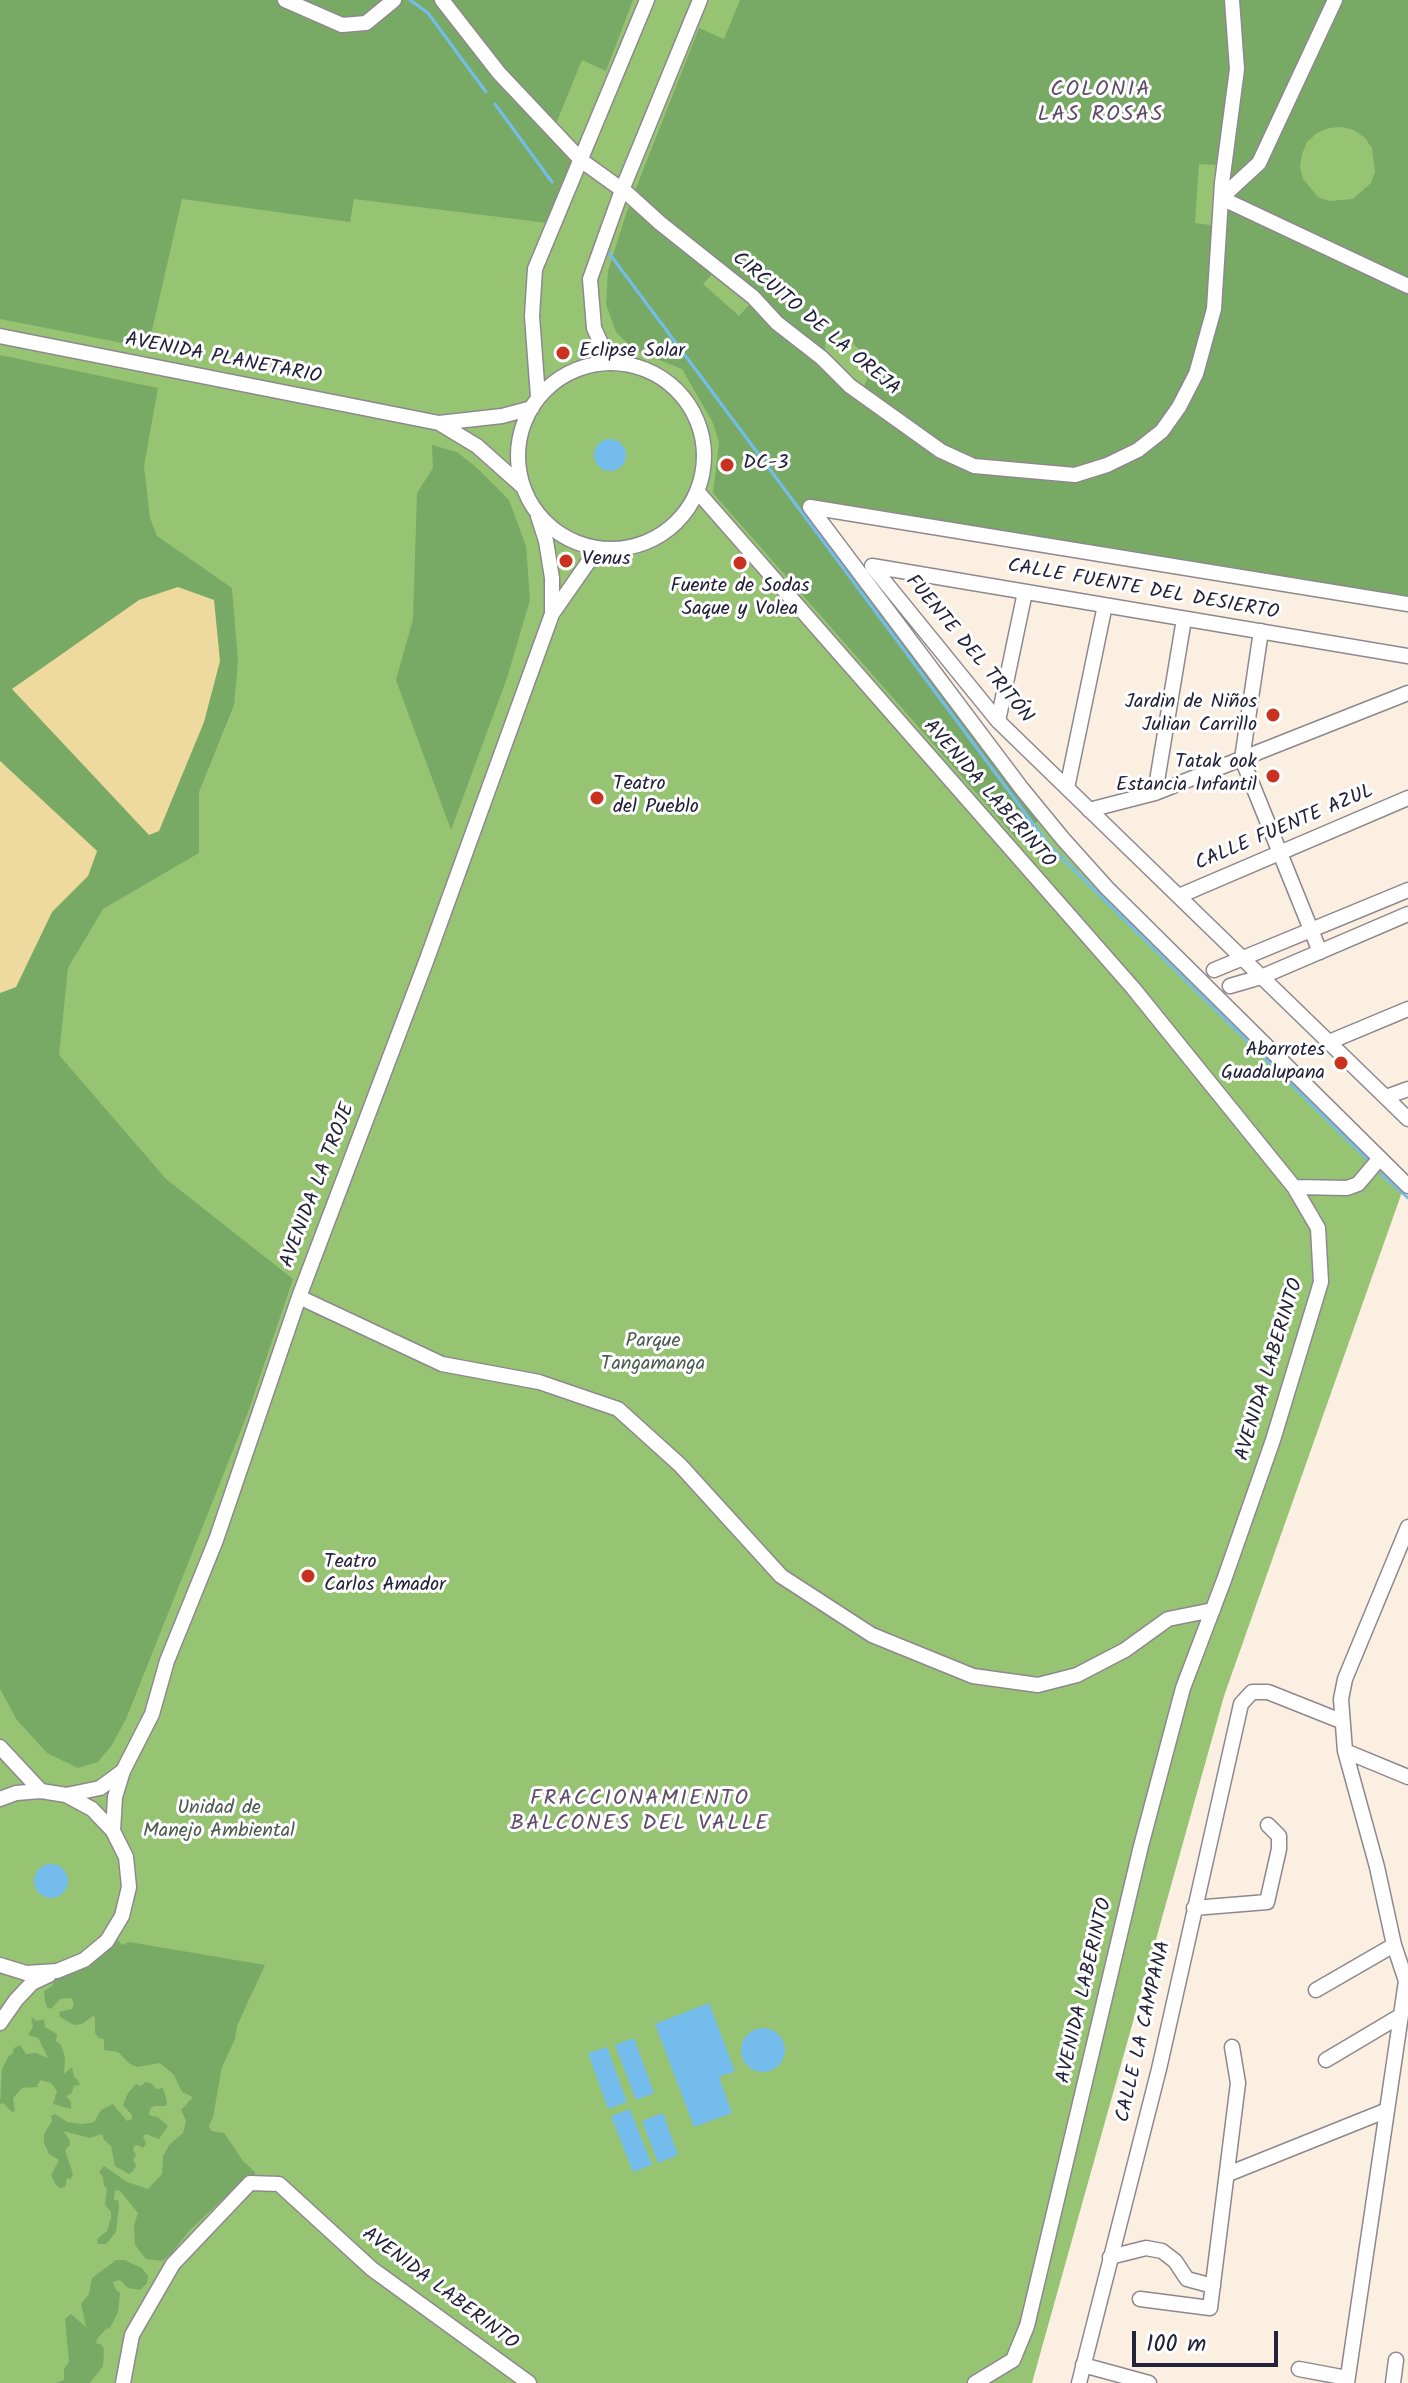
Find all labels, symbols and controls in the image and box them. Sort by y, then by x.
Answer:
district label: COLONIA LAS ROSAS [1038,78,1164,130]
street label: CIRCUITO DE LA OREJA [726,248,904,402]
street label: AVENIDA PLANETARIO [123,329,323,391]
place label: Eclipse Solar [579,341,685,365]
marker: Eclipse Solar [554,344,572,362]
place label: DC-3 [743,453,788,477]
marker: DC-3 [718,456,736,474]
place label: Venus [582,549,630,573]
marker: Venus [557,552,575,570]
marker: Fuente de Sodas Saque y Volea [731,554,749,572]
street label: CALLE FUENTE DEL DESIERTO [1005,555,1281,627]
street label: FUENTE DEL TRITÓN [899,571,1037,729]
place label: Fuente de Sodas Saque y Volea [670,576,810,623]
place label: Jardin de Niños Julian Carrillo [1125,692,1257,739]
marker: Jardin de Niños Julian Carrillo [1264,706,1282,724]
street label: AVENIDA LABERINTO [917,716,1059,874]
place label: Tatak ook Estancia Infantil [1116,752,1257,799]
marker: Tatak ook Estancia Infantil [1264,767,1282,785]
place label: Teatro del Pueblo [613,774,699,821]
street label: CALLE FUENTE AZUL [1192,781,1378,877]
marker: Teatro del Pueblo [588,789,606,807]
place label: Abarrotes Guadalupana [1221,1040,1325,1087]
marker: Abarrotes Guadalupana [1332,1054,1350,1072]
street label: AVENIDA LA TROJE [277,1100,361,1272]
street label: AVENIDA LABERINTO [1232,1276,1310,1464]
park label: Parque Tangamanga [601,1331,705,1378]
place label: Teatro Carlos Amador [324,1552,446,1599]
marker: Teatro Carlos Amador [299,1567,317,1585]
district label: FRACCIONAMIENTO BALCONES DEL VALLE [510,1787,770,1838]
park label: Unidad de Manejo Ambiental [143,1798,295,1845]
street label: AVENIDA LABERINTO [1053,1896,1119,2086]
street label: CALLE LA CAMPANA [1112,1939,1178,2125]
street label: AVENIDA LABERINTO [356,2223,522,2357]
scale bar [1136,2315,1282,2365]
text: 100 m [1146,2325,1206,2364]

